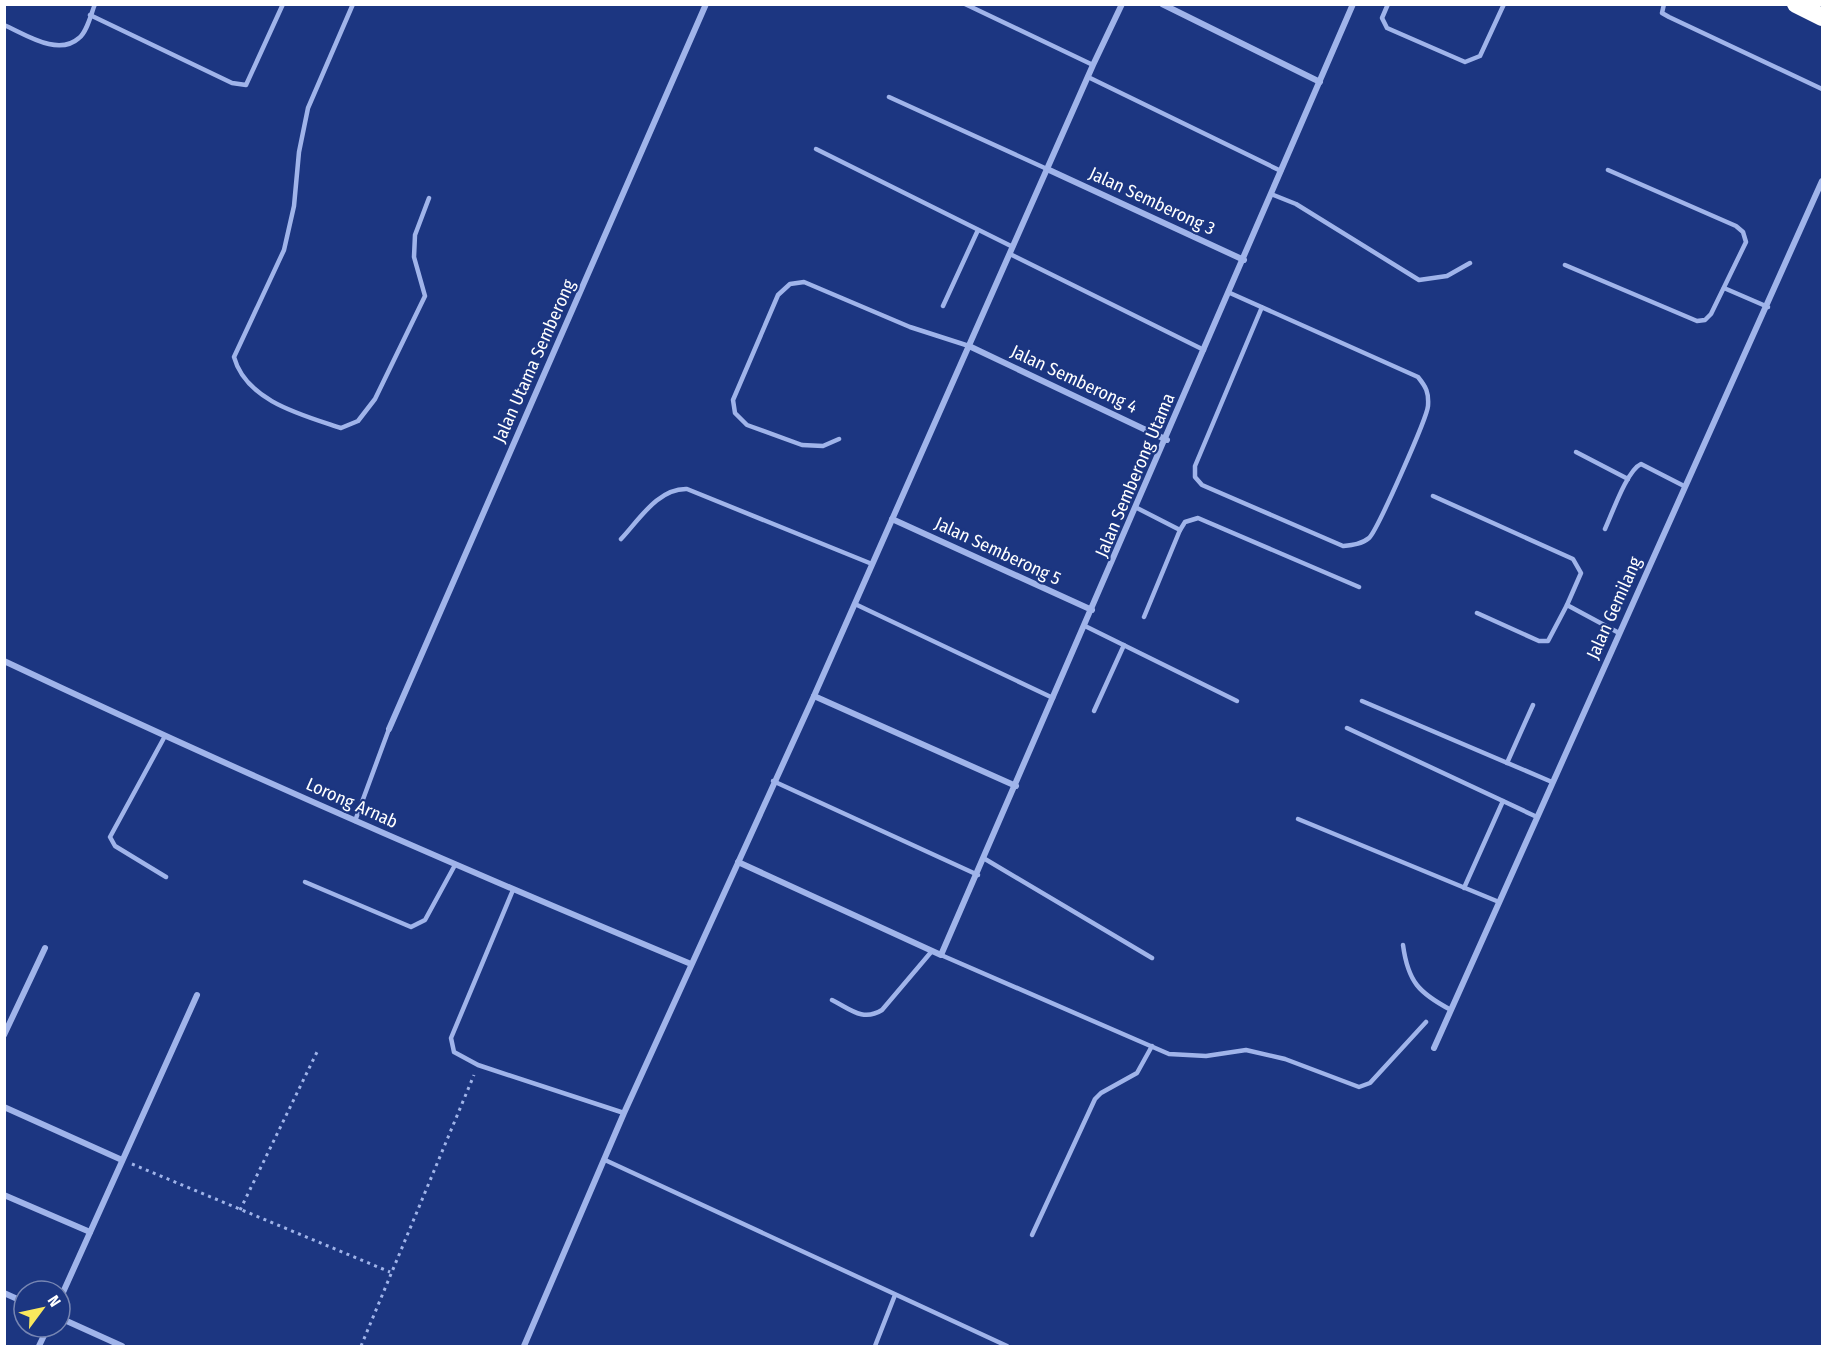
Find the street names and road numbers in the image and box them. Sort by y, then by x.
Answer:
street label: Jalan Semberong 3 [1086,162,1218,240]
street label: Jalan Utama Semberong [488,276,580,446]
street label: Jalan Semberong 4 [1007,340,1141,418]
street label: Jalan Semberong Utama [1090,389,1180,560]
street label: Jalan Semberong 5 [931,512,1065,590]
street label: Jalan Gemilang [1582,553,1647,663]
street label: Lorong Arnab [303,773,401,833]

